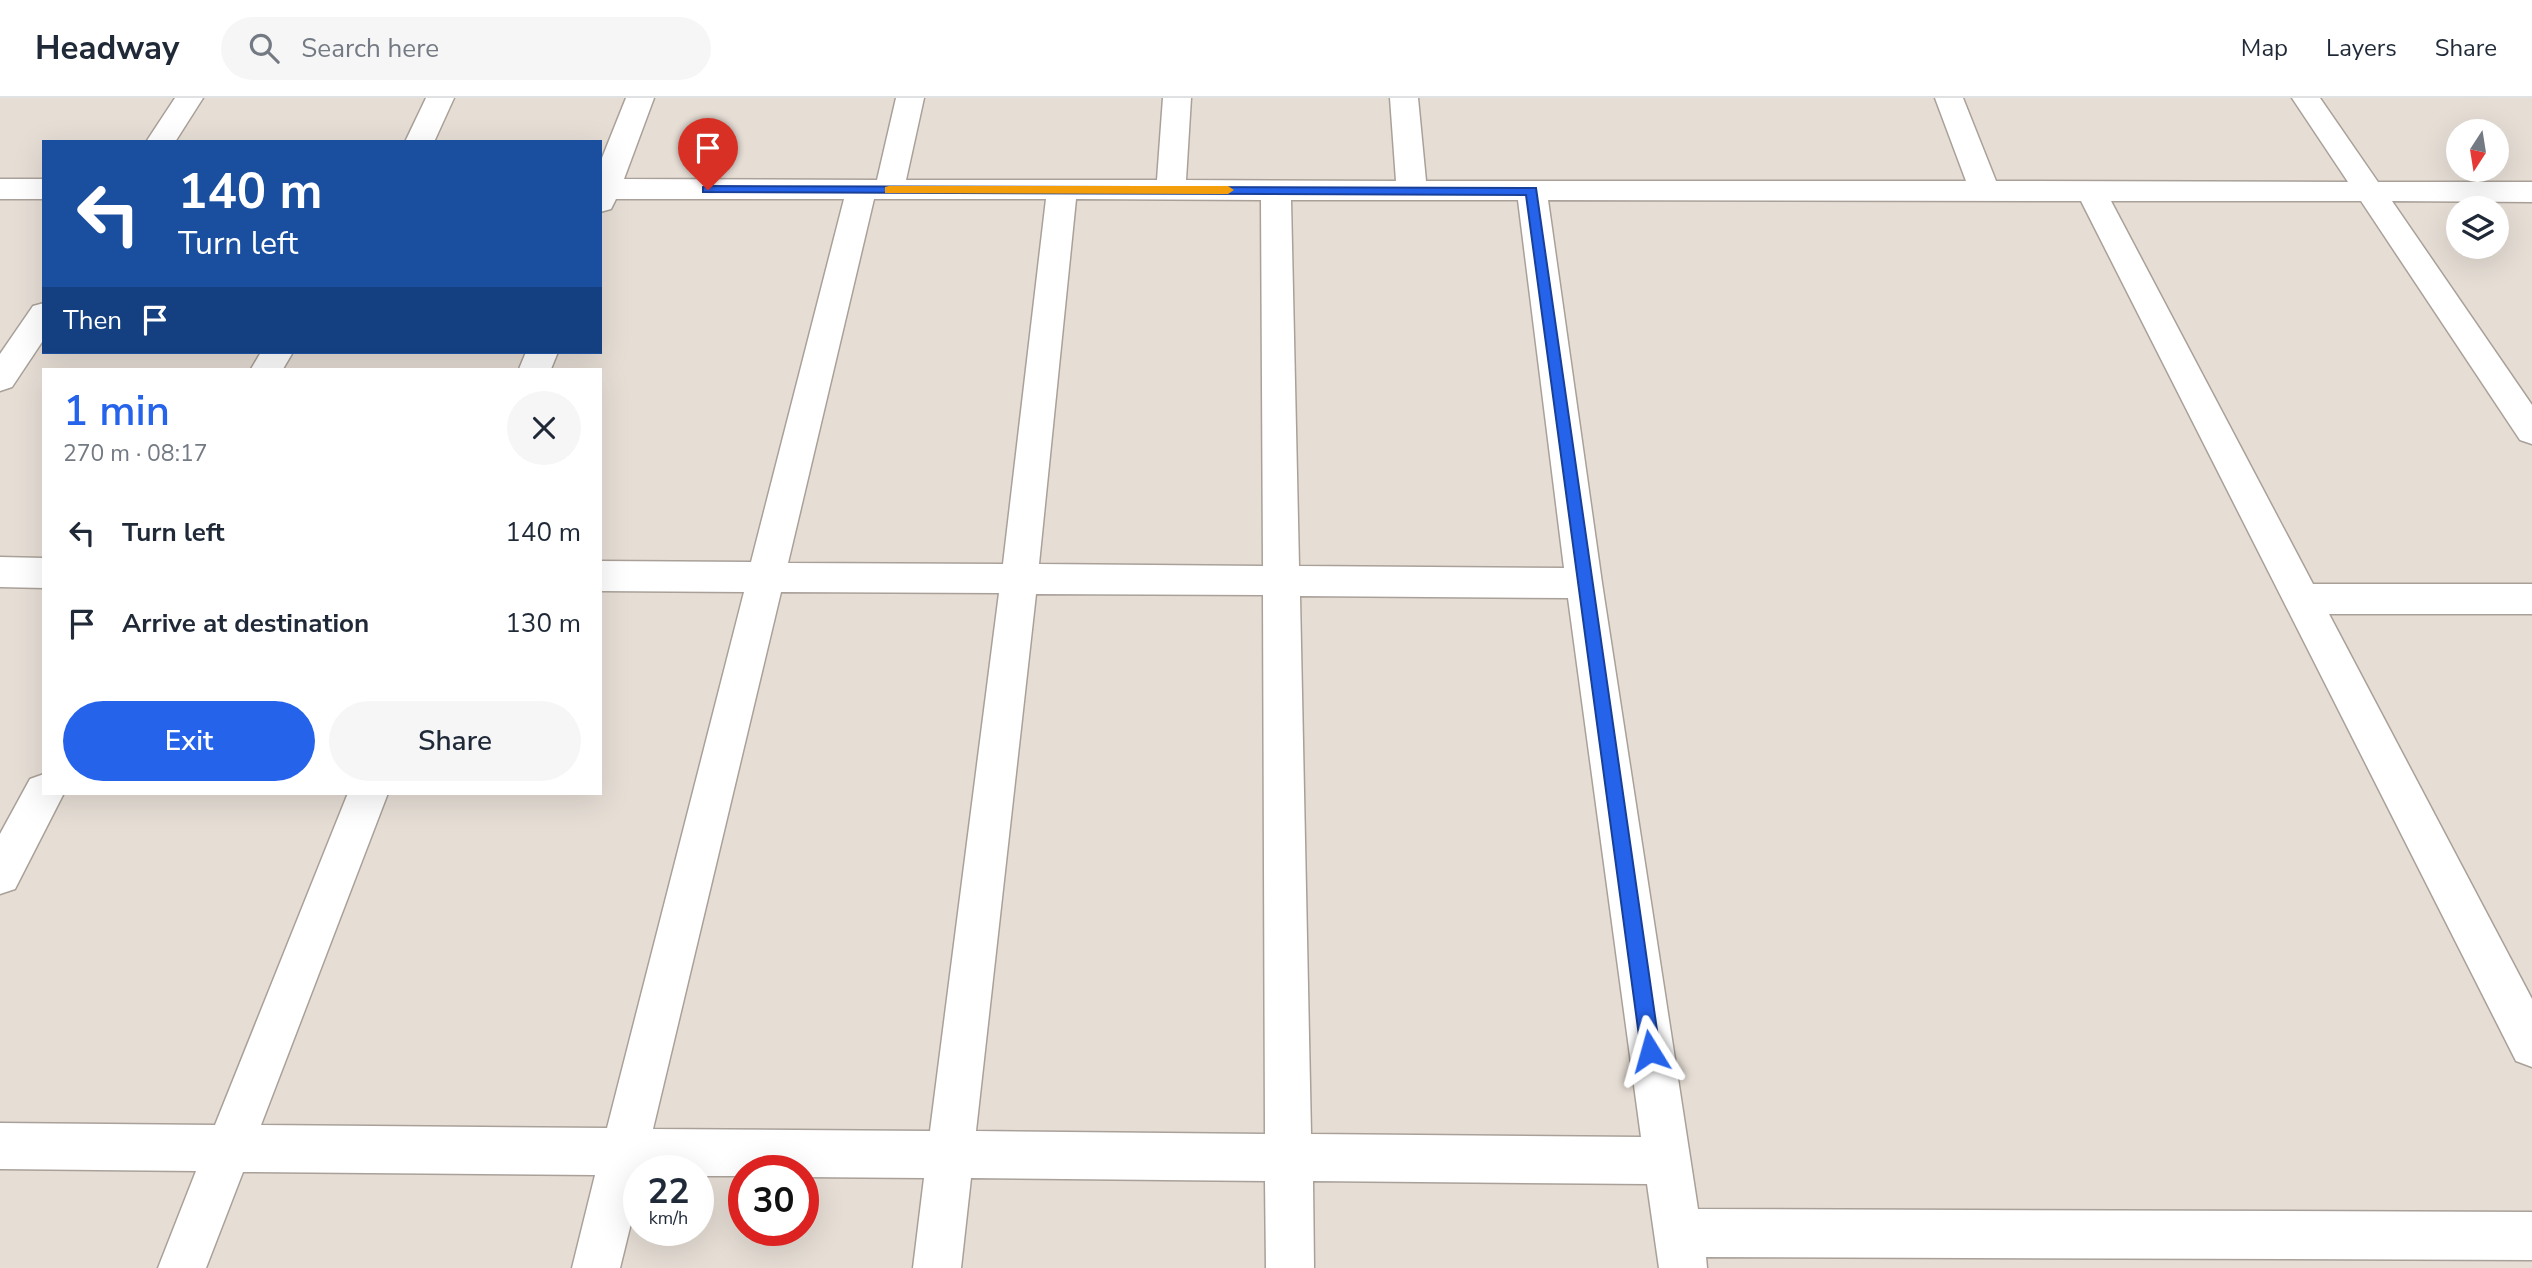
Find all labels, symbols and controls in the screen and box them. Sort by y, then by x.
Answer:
search box [221,17,711,80]
text: Headway [35,26,179,71]
icon: search [245,29,283,67]
text: Search here [301,31,439,66]
text: Map [2241,32,2288,64]
text: Layers [2326,32,2397,64]
text: Share [2435,32,2497,64]
pin [678,118,738,190]
north arrow [2446,119,2510,182]
map controls [2446,119,2509,259]
icon: arrive [689,129,727,167]
text: 140 m [178,158,322,225]
icon: left [63,168,154,259]
button: layers [2446,196,2509,259]
text: Turn left [178,222,298,265]
icon: arrive [136,301,174,339]
text: Then [63,303,122,338]
text: 1 min [63,383,170,440]
button: close [507,391,581,465]
text: 270 m · 08:17 [63,438,208,469]
icon: left [63,514,101,552]
text: Turn left [122,515,225,550]
text: 140 m [505,515,581,550]
icon: arrive [63,605,101,643]
text: Arrive at destination [122,606,369,641]
text: 130 m [505,606,581,641]
button: Exit [63,701,315,781]
button: Share [329,701,581,781]
position arrow [1613,1014,1687,1088]
speed limit sign: 30 [728,1155,819,1246]
text: 22 [647,1168,690,1215]
text: km/h [649,1206,688,1230]

